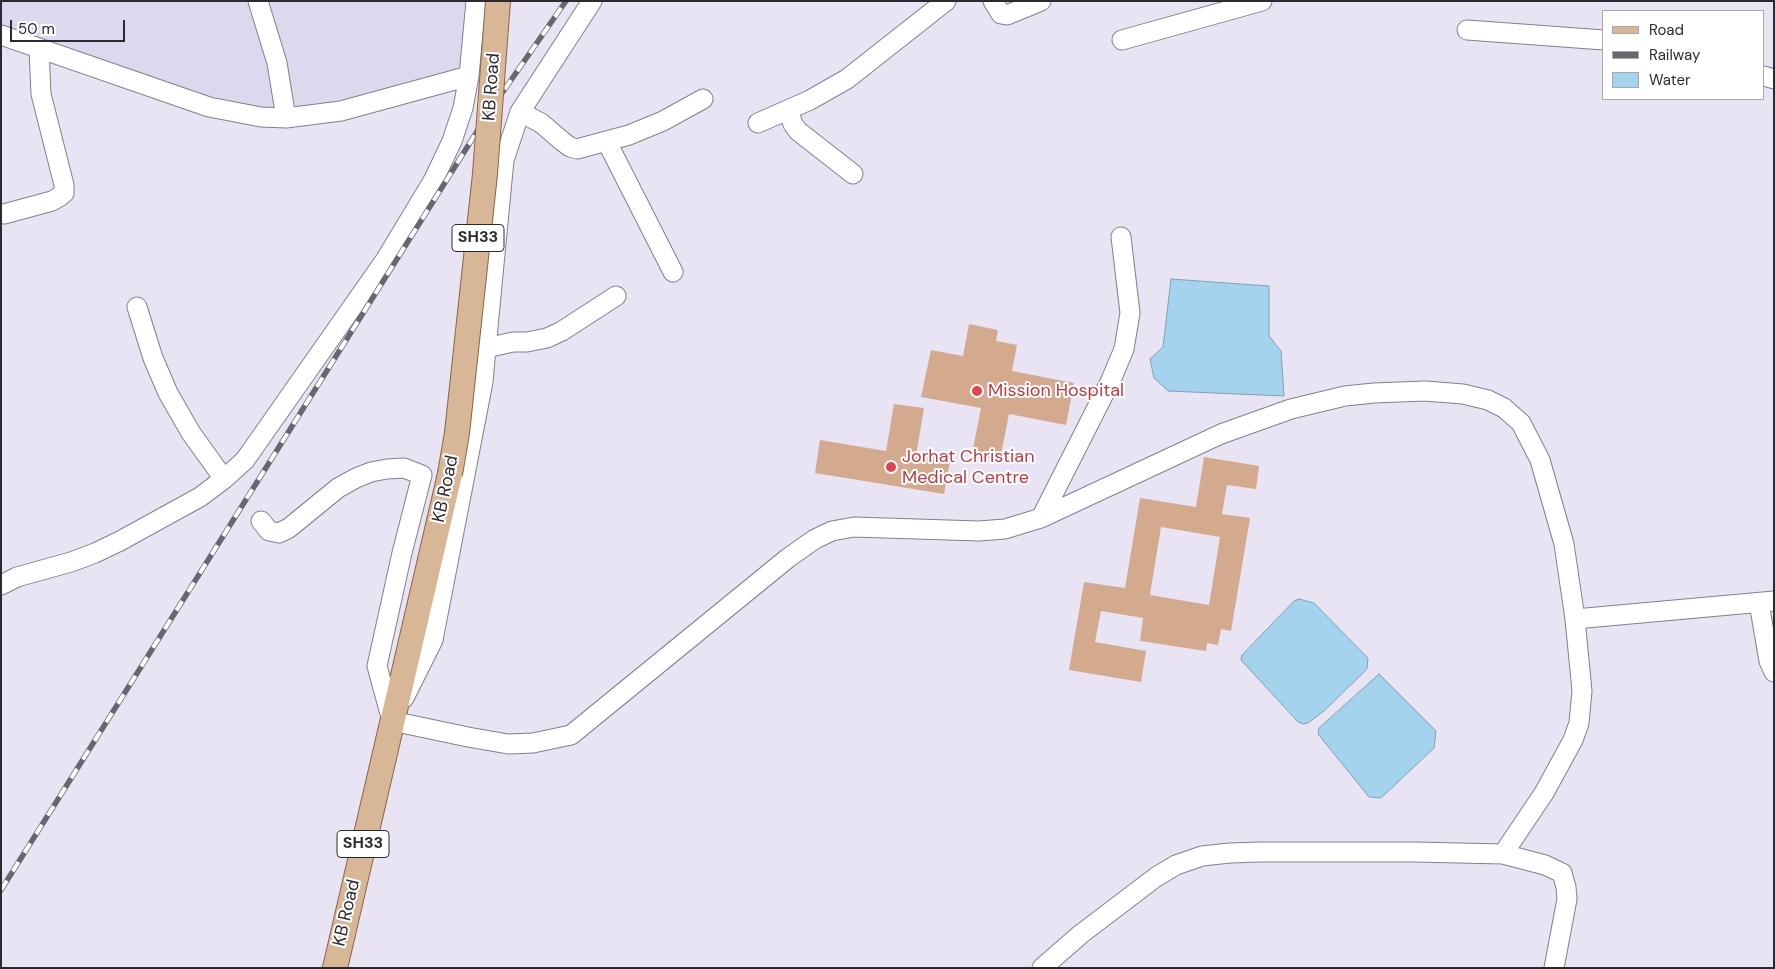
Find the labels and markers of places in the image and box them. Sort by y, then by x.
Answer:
place label: Mission Hospital [988,380,1124,402]
marker: Mission Hospital [970,384,984,398]
place label: Jorhat Christian Medical Centre [902,446,1034,488]
marker: Jorhat Christian Medical Centre [884,460,898,474]

